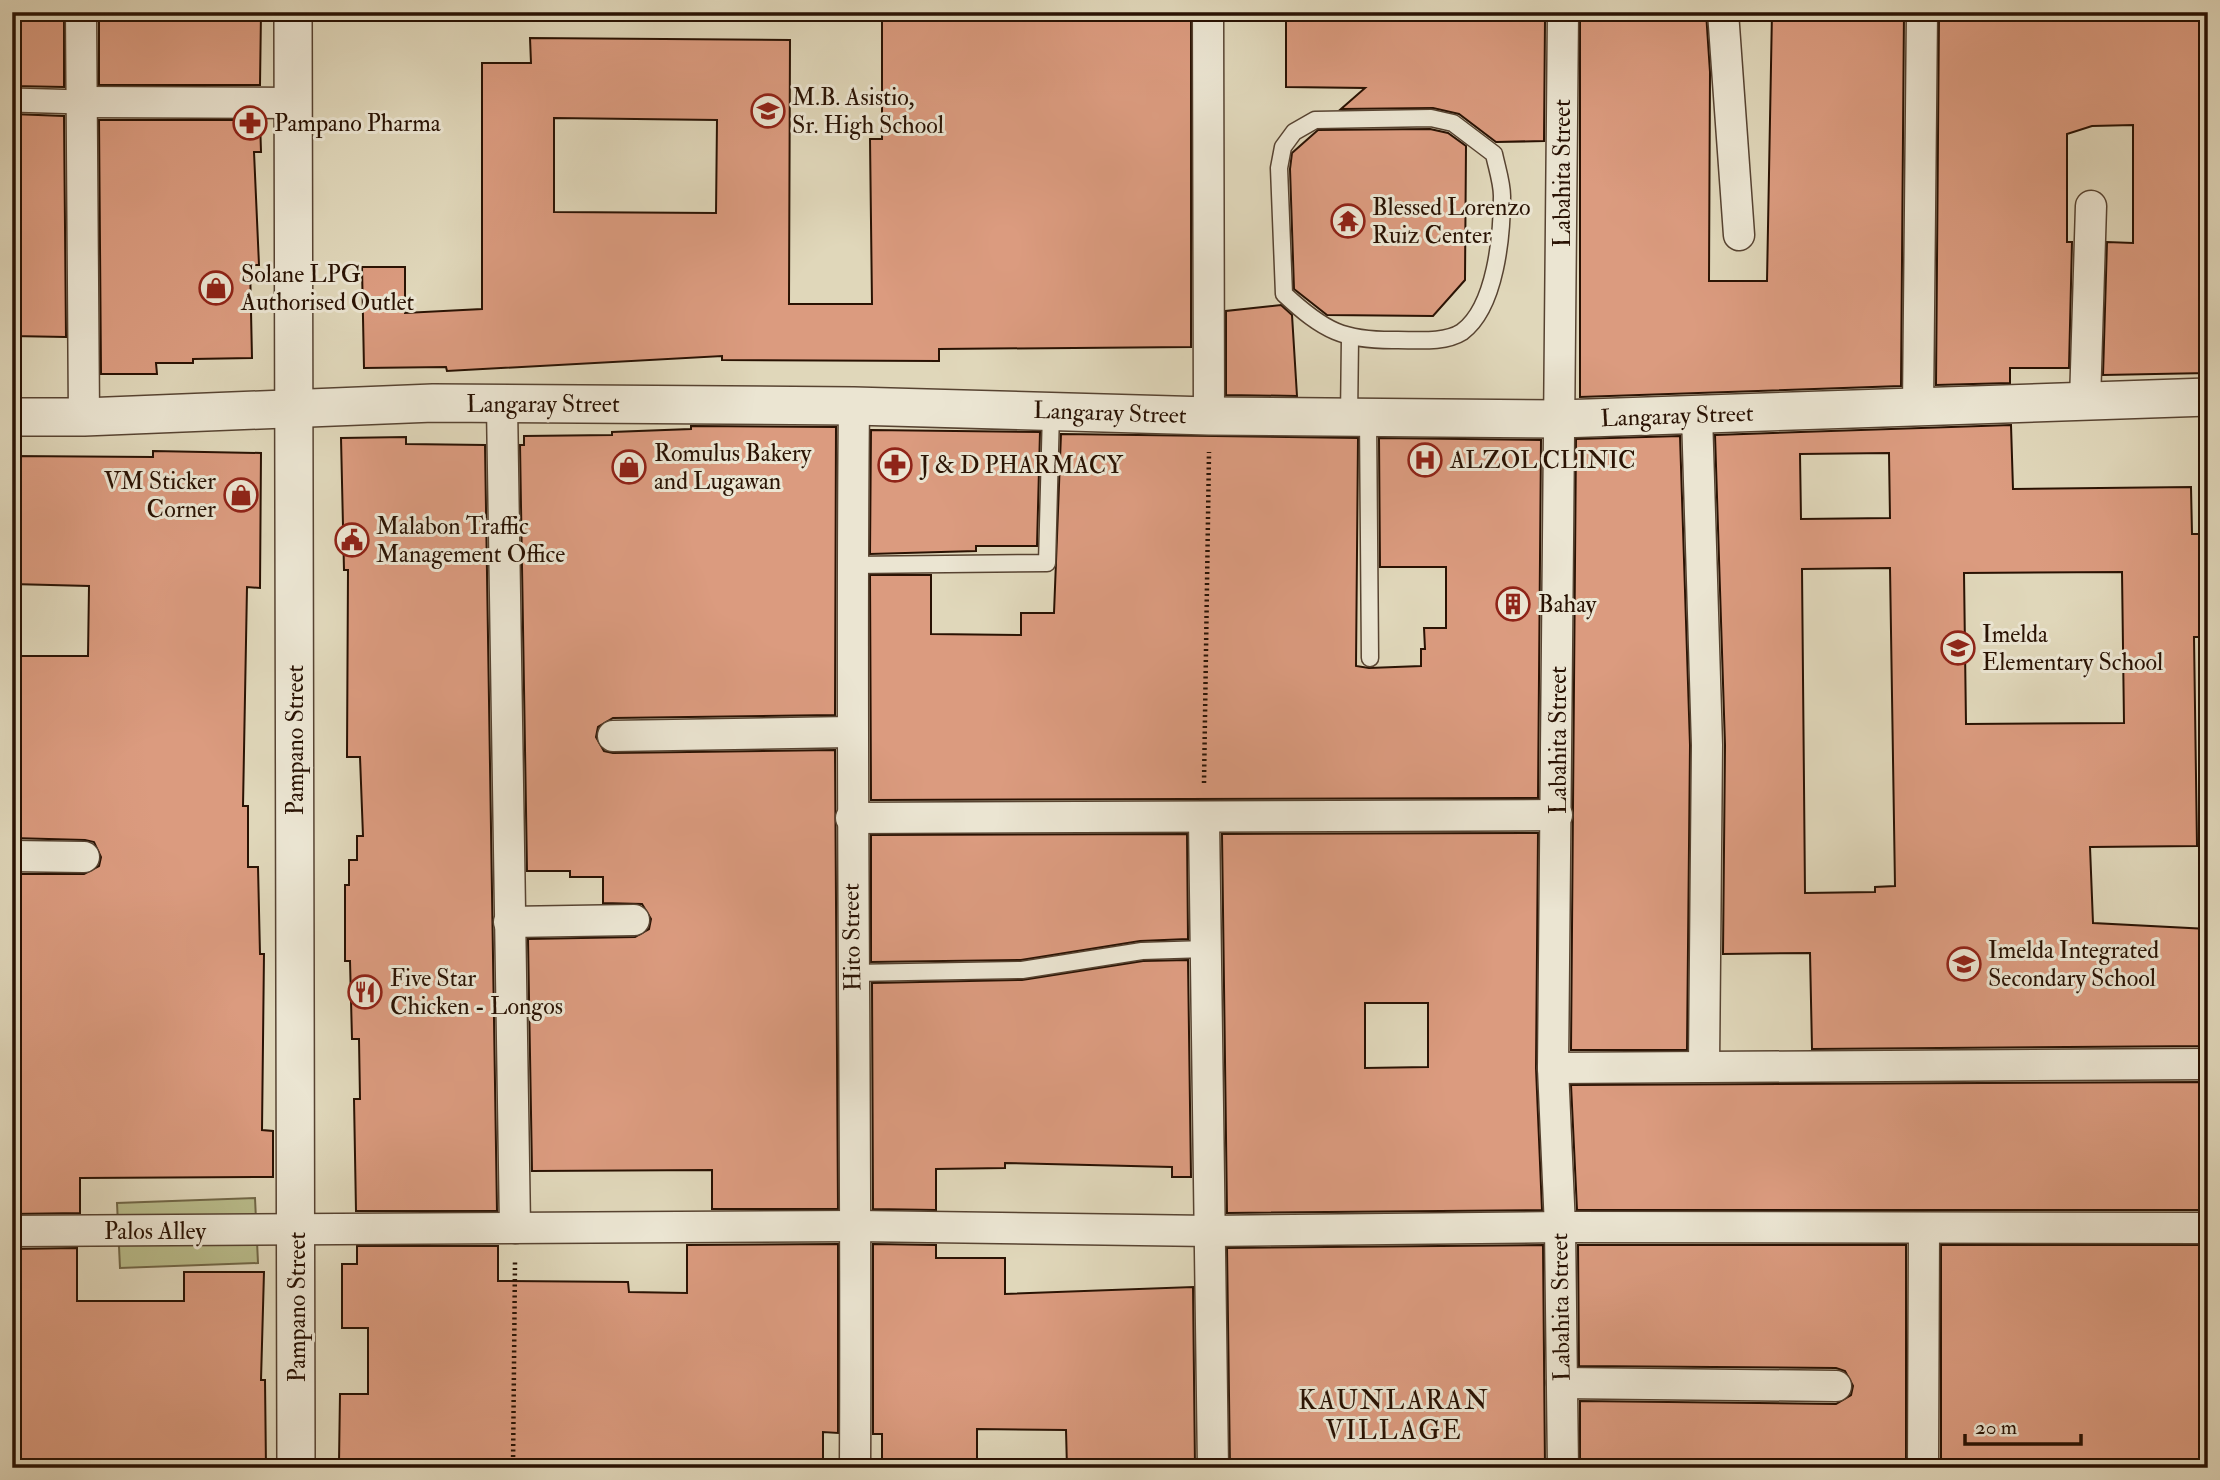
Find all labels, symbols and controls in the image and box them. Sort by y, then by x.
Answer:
place label: M.B. Asistio, Sr. High School [792,82,944,141]
school or university icon: M.B. Asistio, Sr. High School [749,92,787,130]
street label: Labahita Street [1547,99,1578,247]
pharmacy icon: Pampano Pharma [231,104,269,142]
place label: Pampano Pharma [274,108,442,139]
place label: Blessed Lorenzo Ruiz Center [1372,192,1531,251]
temple icon: Blessed Lorenzo Ruiz Center [1329,202,1367,240]
place label: Solane LPG Authorised Outlet [240,259,415,318]
shop icon: Solane LPG Authorised Outlet [197,269,235,307]
street label: Langaray Street [466,389,620,420]
street label: Langaray Street [1033,395,1187,431]
street label: Langaray Street [1600,398,1754,434]
place label: Romulus Bakery and Lugawan [654,438,812,497]
hospital icon: ALZOL CLINIC [1406,441,1444,479]
place label: ALZOL CLINIC [1449,445,1636,476]
pharmacy icon: J & D PHARMACY [876,446,914,484]
shop icon: Romulus Bakery and Lugawan [610,448,648,486]
place label: J & D PHARMACY [919,450,1123,481]
place label: VM Sticker Corner [104,466,216,525]
shop icon: VM Sticker Corner [222,476,260,514]
place label: Malabon Traffic Management Office [376,511,565,570]
public building icon: Malabon Traffic Management Office [333,521,371,559]
building icon: Bahay [1494,585,1532,623]
place label: Bahay [1538,589,1597,620]
place label: Imelda Elementary School [1982,619,2163,678]
school or university icon: Imelda Elementary School [1939,629,1977,667]
street label: Pampano Street [280,664,311,815]
street label: Labahita Street [1543,666,1574,814]
street label: Hito Street [836,882,868,991]
place label: Imelda Integrated Secondary School [1988,935,2159,994]
school or university icon: Imelda Integrated Secondary School [1945,945,1983,983]
place label: Five Star Chicken - Longos [390,963,563,1022]
restaurant icon: Five Star Chicken - Longos [346,973,384,1011]
street label: Palos Alley [104,1216,207,1247]
street label: Pampano Street [282,1231,313,1382]
street label: Labahita Street [1544,1232,1578,1381]
district label: KAUNLARAN VILLAGE [1298,1385,1490,1447]
scale bar [1965,1403,2080,1447]
text: 20 m [1975,1414,2017,1441]

